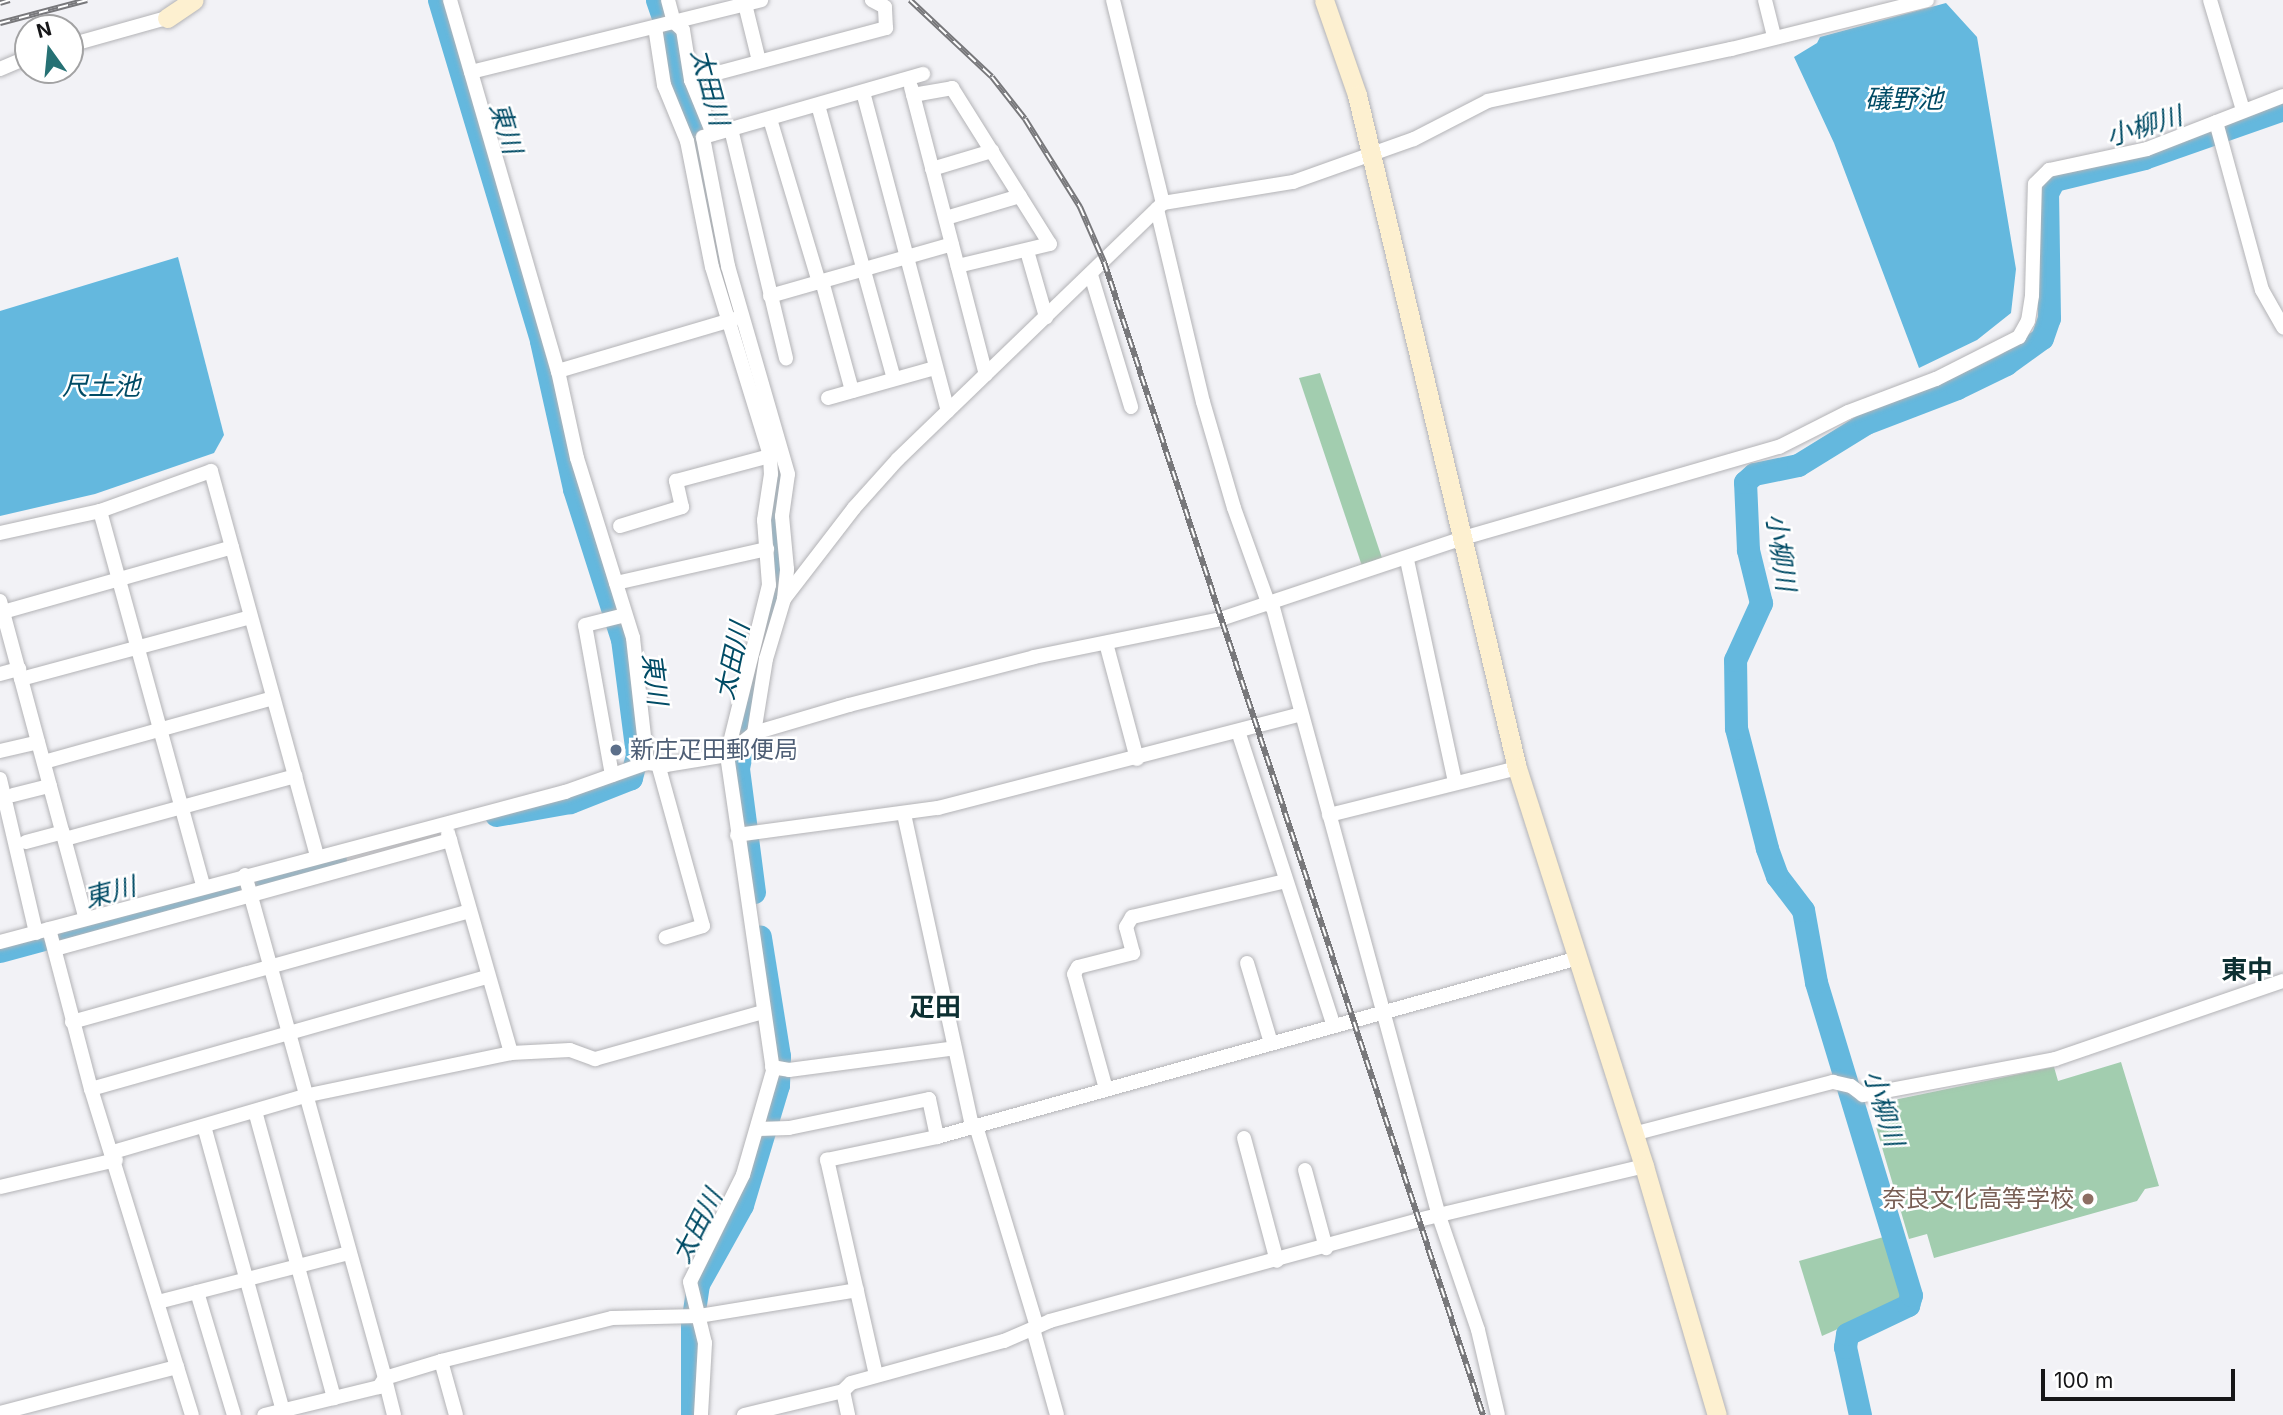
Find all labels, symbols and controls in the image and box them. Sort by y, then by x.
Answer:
north arrow [14,14,84,84]
text: N [34,17,54,43]
water label: 太田川 [685,45,735,129]
water label: 礒野池 [1865,83,1943,115]
water label: 東川 [483,99,529,157]
water label: 小柳川 [2102,100,2186,152]
water label: 尺土池 [62,370,140,402]
water label: 小柳川 [1760,511,1802,593]
water label: 太田川 [709,620,755,702]
water label: 東川 [636,651,674,707]
place label: 新庄疋田郵便局 [630,736,798,764]
marker: 新庄疋田郵便局 [608,742,624,758]
water label: 東川 [81,870,139,914]
district label: 東中 [2221,954,2273,986]
district label: 疋田 [909,991,961,1023]
water label: 小柳川 [1858,1066,1910,1150]
water label: 太田川 [665,1184,729,1268]
place label: 奈良文化高等学校 [1882,1185,2074,1213]
marker: 奈良文化高等学校 [2080,1191,2096,1207]
scale bar [2045,1356,2239,1400]
text: 100 m [2054,1368,2113,1393]

